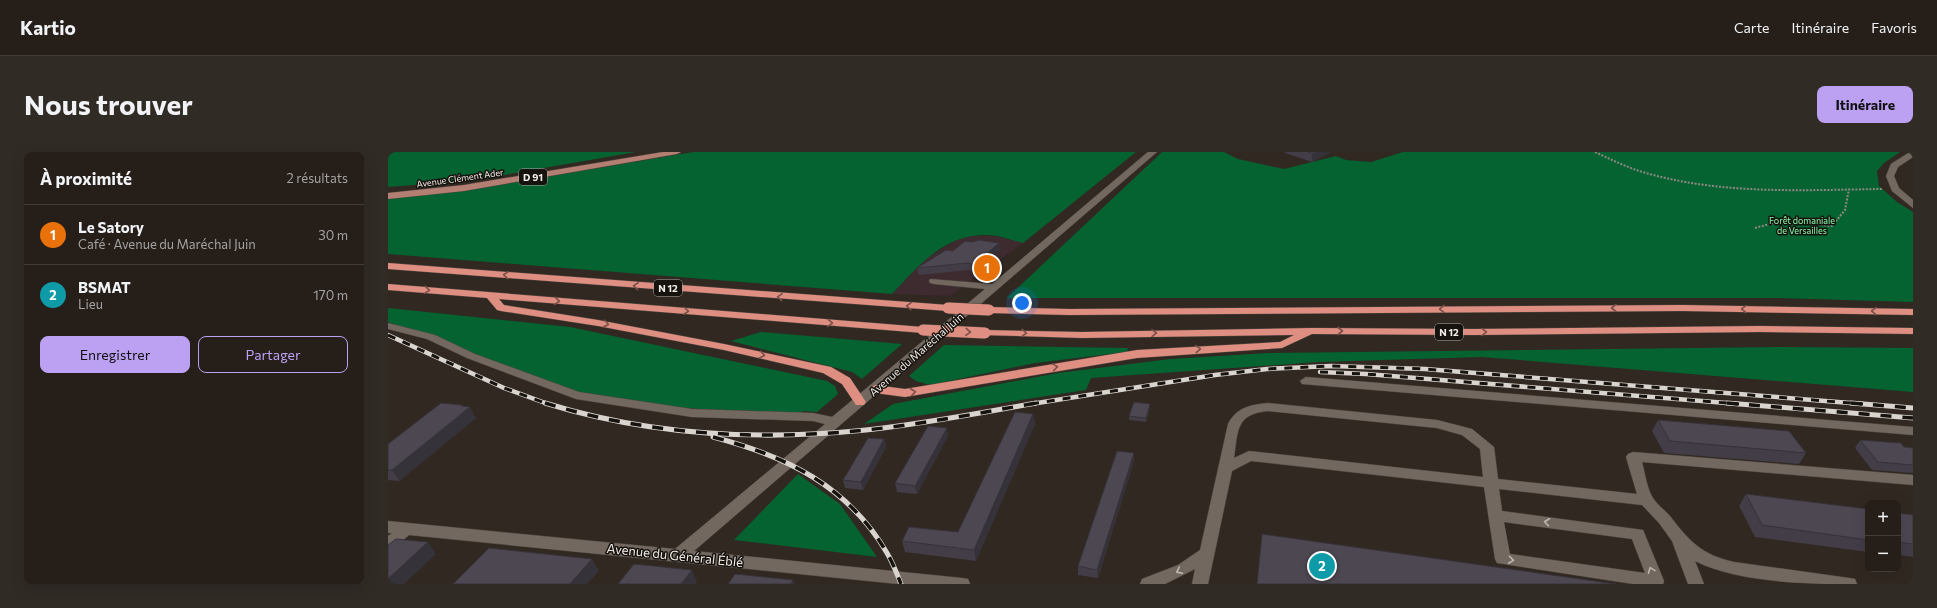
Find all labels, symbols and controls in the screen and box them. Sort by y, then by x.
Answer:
text: Kartio [20,16,76,39]
text: Carte [1734,19,1769,36]
text: Itinéraire [1791,19,1849,36]
text: Favoris [1871,19,1917,36]
button: Itinéraire [1817,86,1913,123]
text: Nous trouver [24,87,193,121]
street label: Avenue Clément Ader [416,166,505,190]
text: À proximité [40,168,132,189]
road number: D 91 [519,169,547,185]
text: 2 résultats [287,170,348,186]
park label: Forêt domaniale de Versailles [1769,215,1835,236]
text: Le Satory [78,218,144,236]
text: 1 [50,227,56,243]
text: 30 m [318,227,348,243]
text: Café · Avenue du Maréchal Juin [78,236,256,252]
pin: 1 [974,253,1000,283]
one-way arrow [503,271,509,280]
text: BSMAT [78,278,131,296]
road number: N 12 [654,280,682,296]
one-way arrow [633,281,639,290]
one-way arrow [424,286,430,295]
text: 2 [49,287,57,303]
text: 170 m [313,287,348,303]
one-way arrow [777,292,783,301]
your location [1012,293,1032,313]
text: Lieu [78,296,103,312]
one-way arrow [553,296,560,305]
one-way arrow [906,302,912,310]
one-way arrow [1611,304,1617,313]
one-way arrow [1439,305,1445,313]
one-way arrow [1741,305,1747,313]
one-way arrow [683,307,689,316]
one-way arrow [1871,307,1877,315]
street label: Avenue du Maréchal Juin [866,310,966,399]
one-way arrow [827,319,833,328]
one-way arrow [603,320,609,328]
road number: N 12 [1435,324,1463,340]
one-way arrow [1337,327,1343,335]
one-way arrow [1481,327,1487,336]
one-way arrow [965,328,971,336]
one-way arrow [1021,329,1027,338]
one-way arrow [1151,329,1157,338]
button: Enregistrer [40,336,190,373]
button: Partager [198,336,348,373]
one-way arrow [1195,345,1201,354]
one-way arrow [759,351,765,359]
one-way arrow [1052,363,1058,372]
one-way arrow [910,388,916,397]
map controls [1865,500,1901,572]
button: + [1865,500,1901,536]
one-way arrow [1544,518,1550,527]
button: − [1865,536,1901,572]
street label: Avenue du Général Éblé [606,539,744,570]
pin: 2 [1309,551,1335,581]
one-way arrow [1508,556,1514,565]
one-way arrow [1176,566,1183,574]
one-way arrow [1648,566,1656,573]

